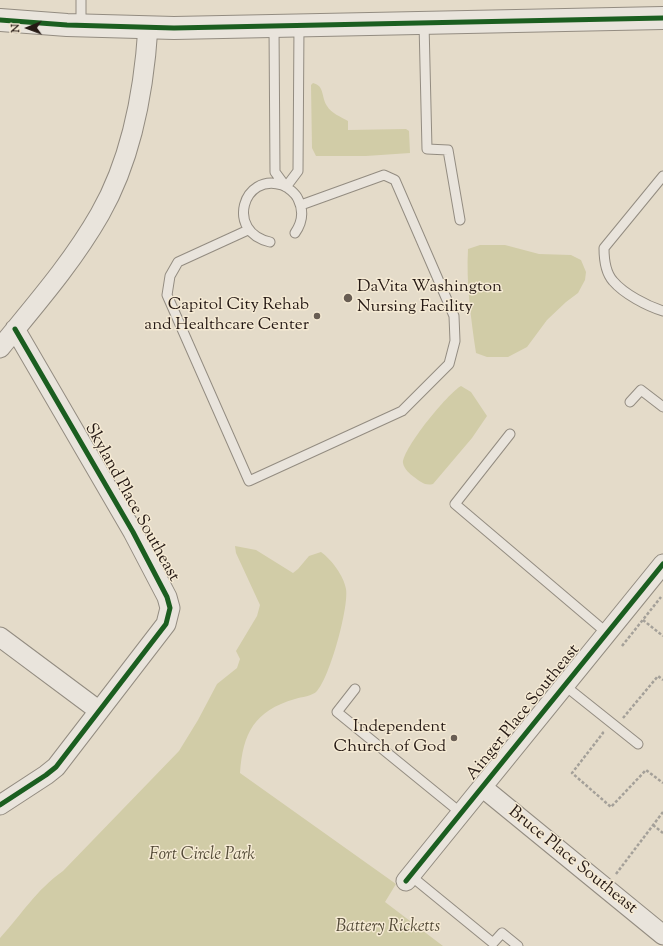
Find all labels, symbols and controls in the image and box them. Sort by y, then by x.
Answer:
north arrow [8,8,48,48]
text: N [8,24,24,33]
place label: DaVita Washington Nursing Facility [357,278,502,318]
marker: DaVita Washington Nursing Facility [342,292,354,304]
place label: Capitol City Rehab and Healthcare Center [144,296,309,336]
marker: Capitol City Rehab and Healthcare Center [312,311,322,321]
street label: Skyland Place Southeast [79,420,183,586]
street label: Ainger Place Southeast [463,641,585,785]
place label: Independent Church of God [334,718,446,758]
marker: Independent Church of God [449,733,459,743]
street label: Bruce Place Southeast [503,803,641,919]
park label: Fort Circle Park [149,846,255,866]
park label: Battery Ricketts [336,918,440,938]

